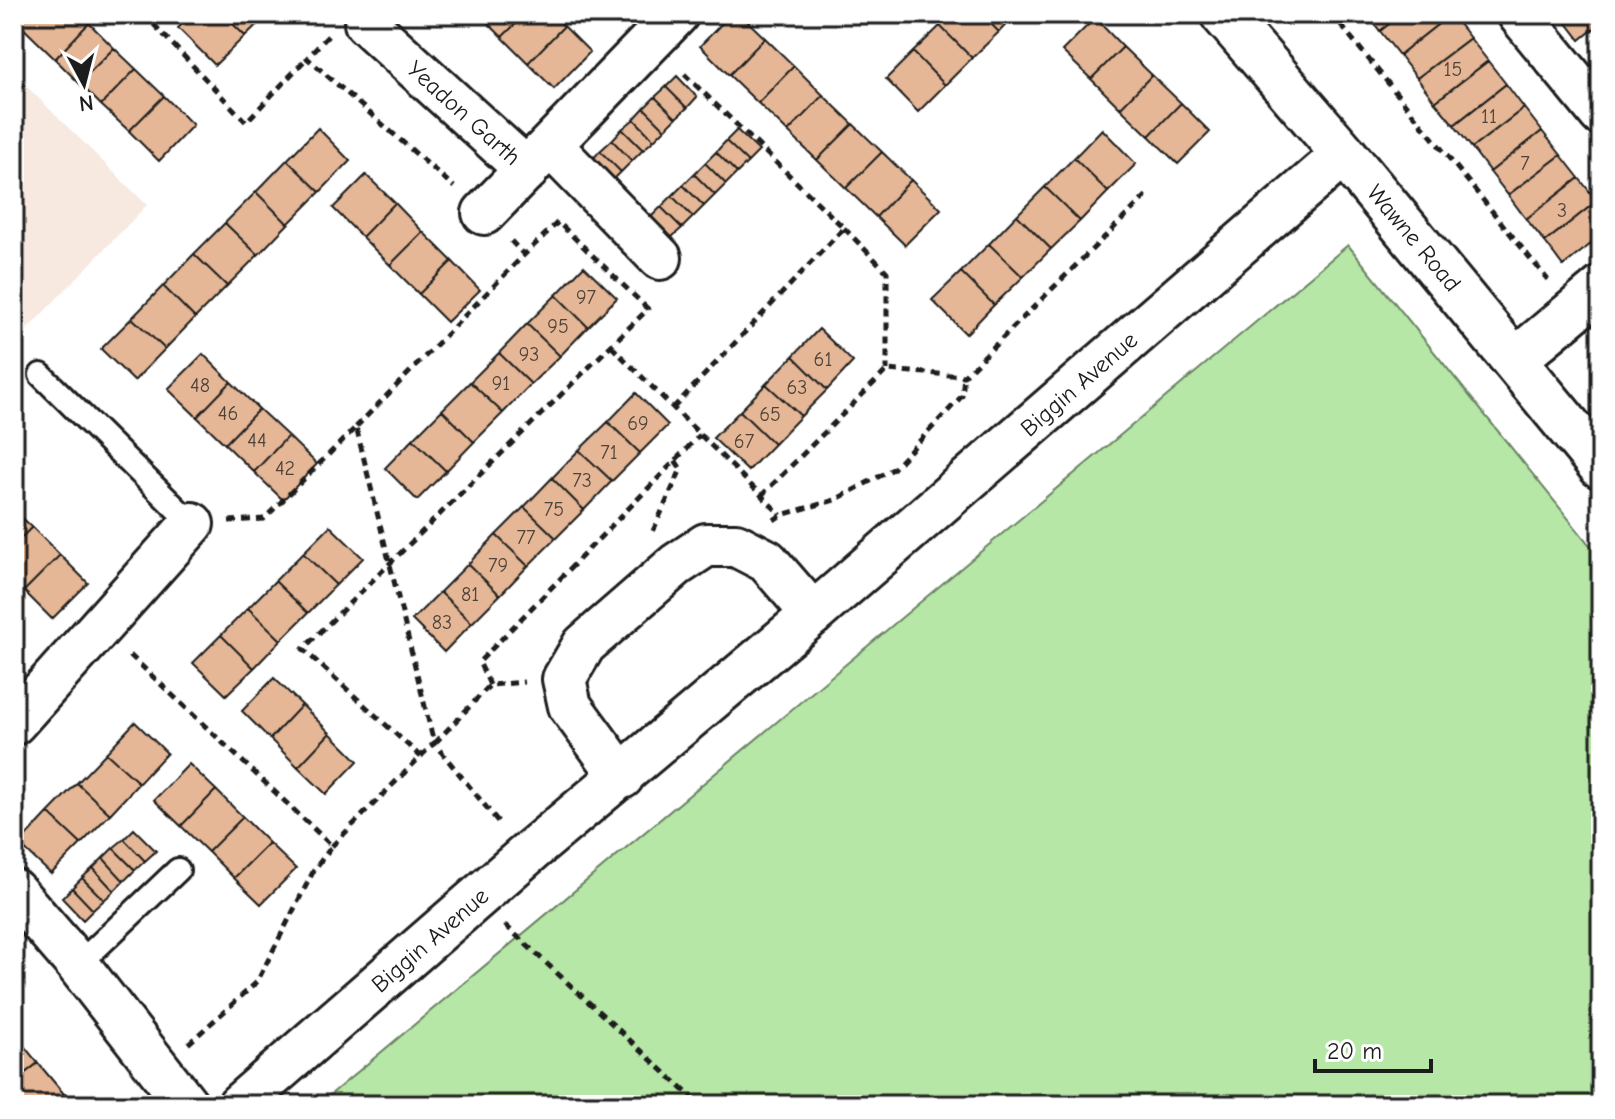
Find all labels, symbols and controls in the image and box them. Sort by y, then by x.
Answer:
north arrow [44,44,124,124]
street label: Yeadon Garth [402,55,526,171]
house number: 15 [1444,58,1462,81]
text: N [78,89,95,117]
house number: 11 [1481,105,1497,128]
house number: 7 [1520,152,1530,175]
street label: Wawne Road [1361,179,1467,297]
house number: 3 [1557,199,1567,222]
house number: 97 [576,286,597,309]
house number: 95 [547,315,569,338]
street label: Biggin Avenue [1015,326,1143,442]
house number: 93 [519,343,539,366]
house number: 61 [814,348,832,371]
house number: 91 [492,372,510,395]
house number: 48 [190,374,210,397]
house number: 63 [787,376,807,399]
house number: 46 [218,402,238,425]
house number: 65 [759,403,781,426]
house number: 69 [627,412,649,435]
house number: 44 [247,429,267,452]
house number: 67 [734,430,755,453]
house number: 71 [600,441,618,464]
house number: 42 [275,457,295,480]
house number: 73 [572,469,592,492]
house number: 75 [544,498,564,521]
house number: 77 [517,526,536,549]
house number: 79 [488,554,508,577]
house number: 81 [461,583,479,606]
house number: 83 [432,611,452,634]
street label: Biggin Avenue [366,882,494,998]
scale bar [1315,1023,1431,1073]
text: 20 m [1327,1037,1382,1065]

